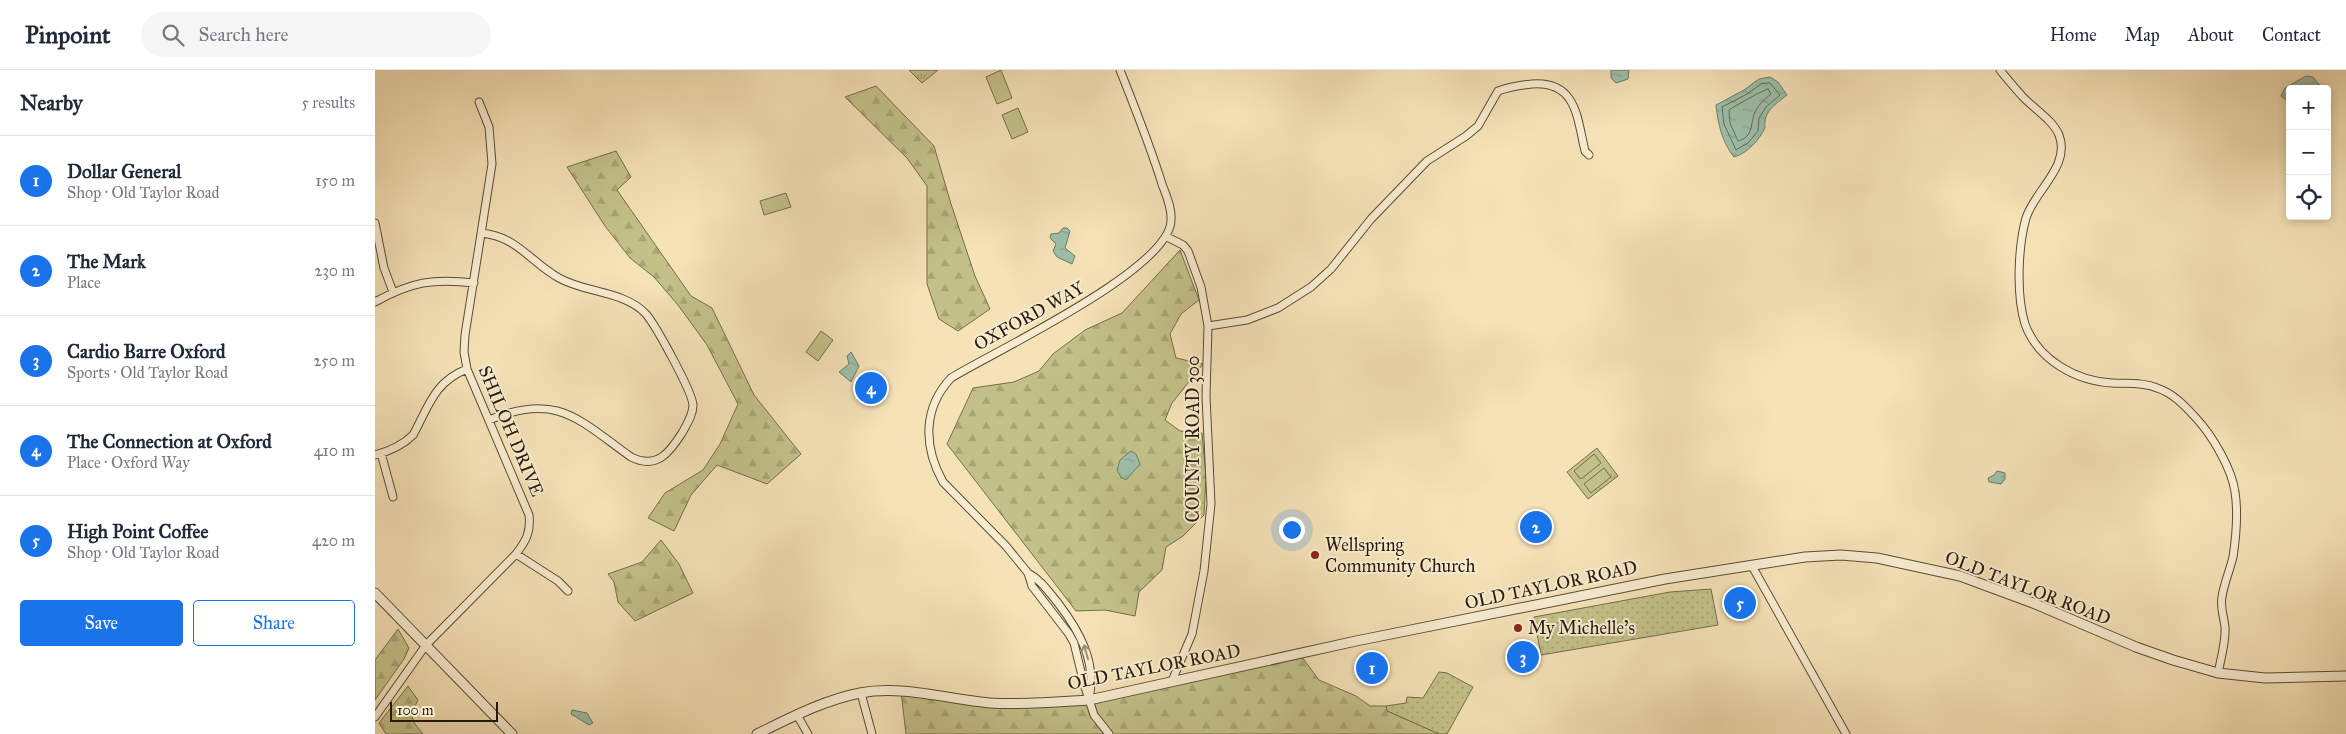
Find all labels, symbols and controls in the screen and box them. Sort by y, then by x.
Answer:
search box [141,12,491,57]
text: Pinpoint [25,20,111,50]
icon: search [159,21,187,49]
text: Search here [199,23,289,46]
text: Home [2050,24,2097,46]
text: Map [2125,24,2160,46]
text: About [2188,24,2234,46]
text: Contact [2262,24,2321,46]
map controls [2286,85,2331,220]
button: + [2286,85,2331,130]
text: Nearby [20,90,83,116]
text: 5 results [301,93,355,112]
button: − [2286,130,2331,175]
text: Dollar General [67,160,181,183]
text: 1 [33,171,39,190]
text: 150 m [315,171,355,190]
button: locate [2286,175,2331,220]
text: Shop · Old Taylor Road [67,183,219,202]
text: The Mark [67,250,146,273]
text: 2 [32,261,40,280]
text: 230 m [315,261,355,280]
text: Place [67,273,101,292]
street label: OXFORD WAY [970,276,1088,355]
text: Cardio Barre Oxford [67,340,226,363]
text: 3 [33,351,39,370]
text: 250 m [314,351,355,370]
street label: COUNTY ROAD 300 [1182,355,1204,523]
street label: SHILOH DRIVE [474,362,548,500]
text: Sports · Old Taylor Road [67,363,228,382]
pin: 4 [855,369,887,407]
text: The Connection at Oxford [67,430,272,453]
text: 4 [32,441,40,460]
text: 410 m [314,441,355,460]
text: Place · Oxford Way [67,453,190,472]
pin: 2 [1520,508,1552,546]
your location [1279,517,1305,543]
text: High Point Coffee [67,520,208,543]
text: 5 [32,531,40,550]
text: 420 m [312,531,355,550]
place label: Wellspring Community Church [1325,534,1475,577]
text: Shop · Old Taylor Road [67,543,219,562]
street label: OLD TAYLOR ROAD [1942,546,2114,630]
marker: Wellspring Community Church [1309,549,1321,561]
street label: OLD TAYLOR ROAD [1463,556,1639,614]
pin: 5 [1724,584,1756,622]
button: Save [20,600,183,646]
button: Share [193,600,355,646]
place label: My Michelle's [1528,617,1635,639]
marker: My Michelle's [1512,622,1524,634]
pin: 3 [1507,638,1539,676]
street label: OLD TAYLOR ROAD [1066,639,1242,695]
one-way arrow [1081,644,1091,660]
pin: 1 [1356,649,1388,687]
scale bar [390,699,497,722]
text: 100 m [397,702,434,719]

